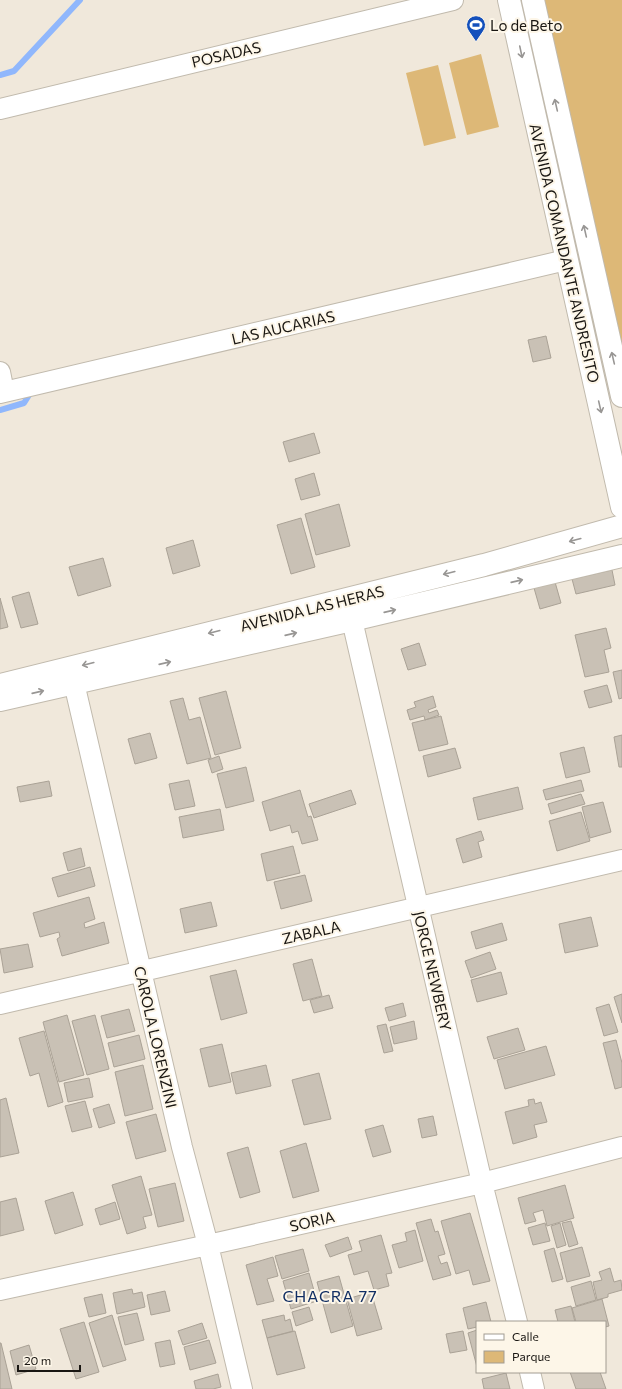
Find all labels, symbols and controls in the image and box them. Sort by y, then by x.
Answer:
sports icon: Lo de Beto [465,14,487,42]
place label: Lo de Beto [490,16,562,34]
street label: POSADAS [190,37,263,71]
one-way arrow [517,45,525,58]
one-way arrow [552,98,560,111]
street label: AVENIDA COMANDANTE ANDRESITO [526,122,604,384]
one-way arrow [581,225,588,238]
street label: LAS AUCARIAS [230,306,337,348]
one-way arrow [609,352,617,365]
one-way arrow [596,400,604,413]
one-way arrow [568,537,581,544]
one-way arrow [443,570,456,578]
one-way arrow [510,576,523,584]
street label: AVENIDA LAS HERAS [238,581,386,635]
one-way arrow [383,606,396,614]
one-way arrow [208,629,221,636]
one-way arrow [285,629,298,637]
one-way arrow [158,658,171,666]
one-way arrow [82,660,95,668]
one-way arrow [31,687,44,695]
street label: JORGE NEWBERY [410,909,456,1033]
street label: ZABALA [280,917,342,947]
street label: CAROLA LORENZINI [131,964,181,1110]
street label: SORIA [288,1207,336,1235]
district label: CHACRA 77 [282,1286,378,1305]
legend [476,1321,606,1373]
text: Calle [512,1329,539,1343]
scale bar [18,1347,80,1373]
text: Parque [512,1349,550,1363]
text: 20 m [24,1353,51,1367]

